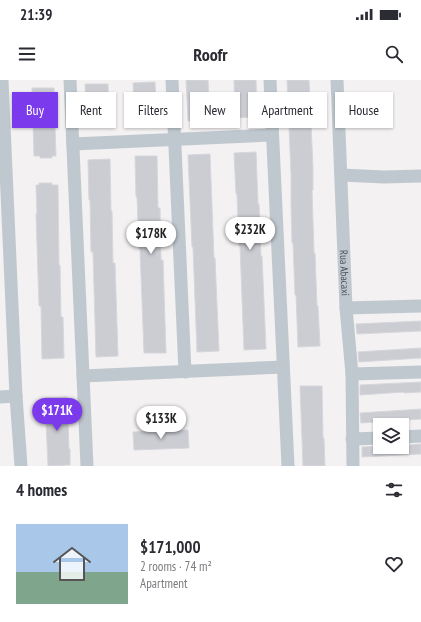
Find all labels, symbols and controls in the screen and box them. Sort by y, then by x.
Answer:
text: 21:39 [20,5,52,24]
icon: menu [16,43,38,65]
text: Roofr [193,43,228,66]
icon: search [383,43,405,65]
chip: Buy [12,92,58,128]
chip: Rent [66,92,116,128]
chip: Filters [124,92,182,128]
chip: New [190,92,240,128]
chip: Apartment [248,92,327,128]
chip: House [335,92,393,128]
pin: $232K [222,217,278,251]
pin: $178K [123,221,179,255]
text: $232K [234,221,266,238]
text: $178K [135,225,167,242]
street label: Rua Abacaxi [337,250,353,296]
pin: $171K [29,398,85,432]
text: $171K [41,402,73,419]
pin: $133K [133,406,189,440]
text: $133K [145,410,177,427]
map controls [373,418,409,454]
button: layers [373,418,409,454]
text: 4 homes [16,479,67,501]
icon: filters [383,479,405,501]
text: $171,000 [140,536,201,558]
icon: home [48,540,96,588]
icon: heart [383,553,405,575]
text: 2 rooms · 74 m² [140,558,212,575]
text: Apartment [140,575,188,592]

